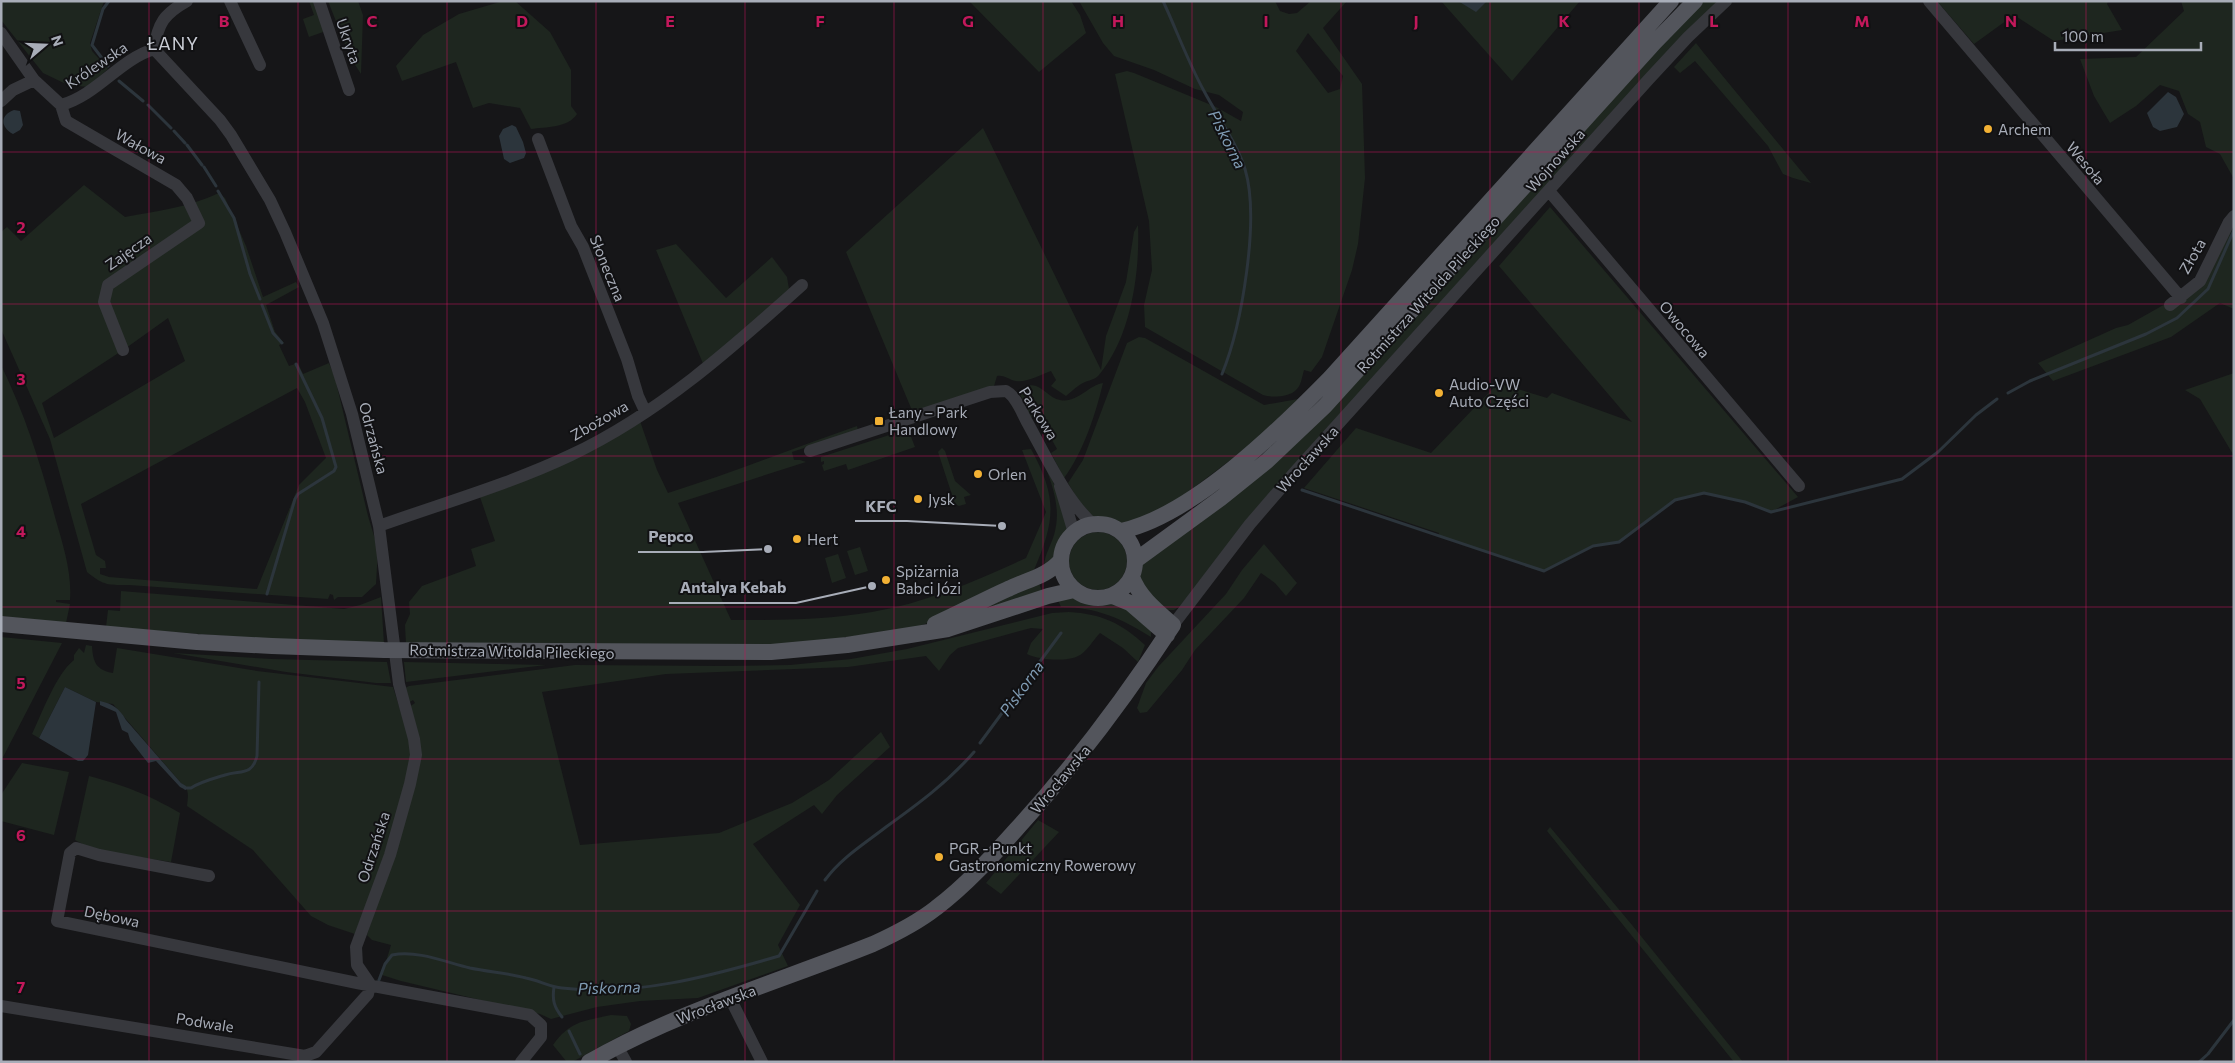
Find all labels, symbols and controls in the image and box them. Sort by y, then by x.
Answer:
text: B [219,11,230,30]
text: C [367,11,378,30]
text: D [516,11,528,30]
text: E [665,11,675,30]
text: F [815,11,825,30]
text: G [962,11,974,30]
text: H [1112,11,1124,30]
text: I [1263,11,1269,30]
text: J [1413,11,1419,30]
text: K [1558,11,1570,30]
text: L [1709,11,1719,30]
text: M [1854,11,1870,30]
text: N [2005,11,2017,30]
street label: Ukryta [333,16,365,66]
north arrow [20,20,70,70]
scale bar [2055,20,2201,52]
text: 100 m [2062,27,2104,45]
district label: ŁANY [146,32,199,54]
text: N [48,33,68,48]
street label: Królewska [62,38,130,92]
water label: Piskorna [1205,107,1251,171]
place label: Archem [1998,120,2051,138]
marker: Archem [1982,123,1994,135]
street label: Wałowa [112,125,170,167]
street label: Wojnowska [1522,125,1588,195]
street label: Wesoła [2063,138,2109,188]
street label: Rotmistrza Witolda Pileckiego [1353,212,1503,376]
text: 2 [16,217,26,236]
street label: Zajęcza [101,229,155,273]
street label: Słoneczna [587,232,629,304]
street label: Złota [2175,235,2209,277]
street label: Owocowa [1656,297,1714,361]
text: 3 [16,369,26,388]
place label: Audio-VW Auto Części [1449,375,1529,410]
street label: Parkowa [1016,383,1062,443]
marker: Audio-VW Auto Części [1433,387,1445,399]
street label: Zbożowa [567,396,631,444]
street label: Odrzańska [356,400,392,476]
place label: Łany – Park Handlowy [888,403,968,438]
marker: Łany – Park Handlowy [873,415,885,427]
street label: Wrocławska [1272,422,1342,496]
place label: Orlen [988,465,1027,483]
marker: Orlen [972,468,984,480]
callout: KFC [855,490,907,521]
place label: Jysk [928,490,955,508]
marker: Jysk [912,493,924,505]
text: KFC [865,496,897,515]
text: 4 [16,521,26,540]
callout: Pepco [638,521,703,552]
text: Pepco [648,526,694,545]
place label: Hert [807,530,838,548]
marker: Hert [791,533,803,545]
place label: Spiżarnia Babci Józi [896,562,961,597]
callout: Antalya Kebab [669,572,796,603]
marker: Spiżarnia Babci Józi [880,574,892,586]
text: Antalya Kebab [680,577,786,596]
street label: Rotmistrza Witolda Pileckiego [409,640,615,662]
water label: Piskorna [995,657,1047,719]
text: 5 [16,673,26,692]
street label: Wrocławska [1026,741,1094,817]
street label: Odrzańska [353,809,393,885]
text: 6 [16,825,26,844]
place label: PGR - Punkt Gastronomiczny Rowerowy [949,839,1136,874]
marker: PGR - Punkt Gastronomiczny Rowerowy [933,851,945,863]
street label: Dębowa [83,901,141,931]
water label: Piskorna [577,976,641,998]
text: 7 [17,977,26,996]
street label: Wrocławska [674,981,758,1027]
street label: Podwale [175,1009,235,1035]

